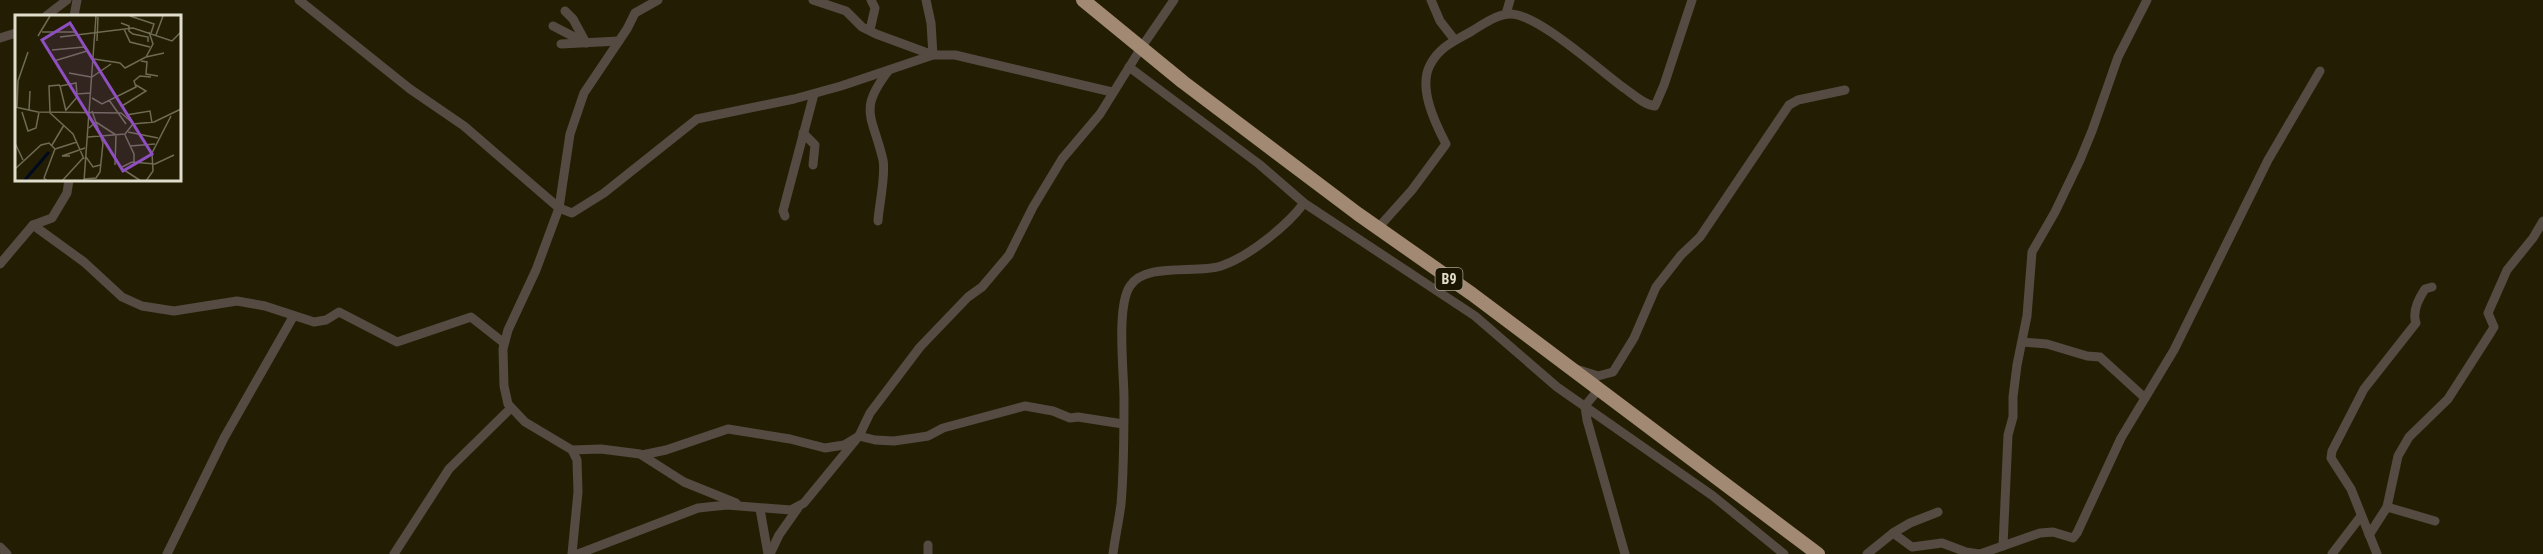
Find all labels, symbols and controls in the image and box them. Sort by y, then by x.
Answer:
inset map [15,15,182,182]
road number: B9 [1436,268,1462,290]

